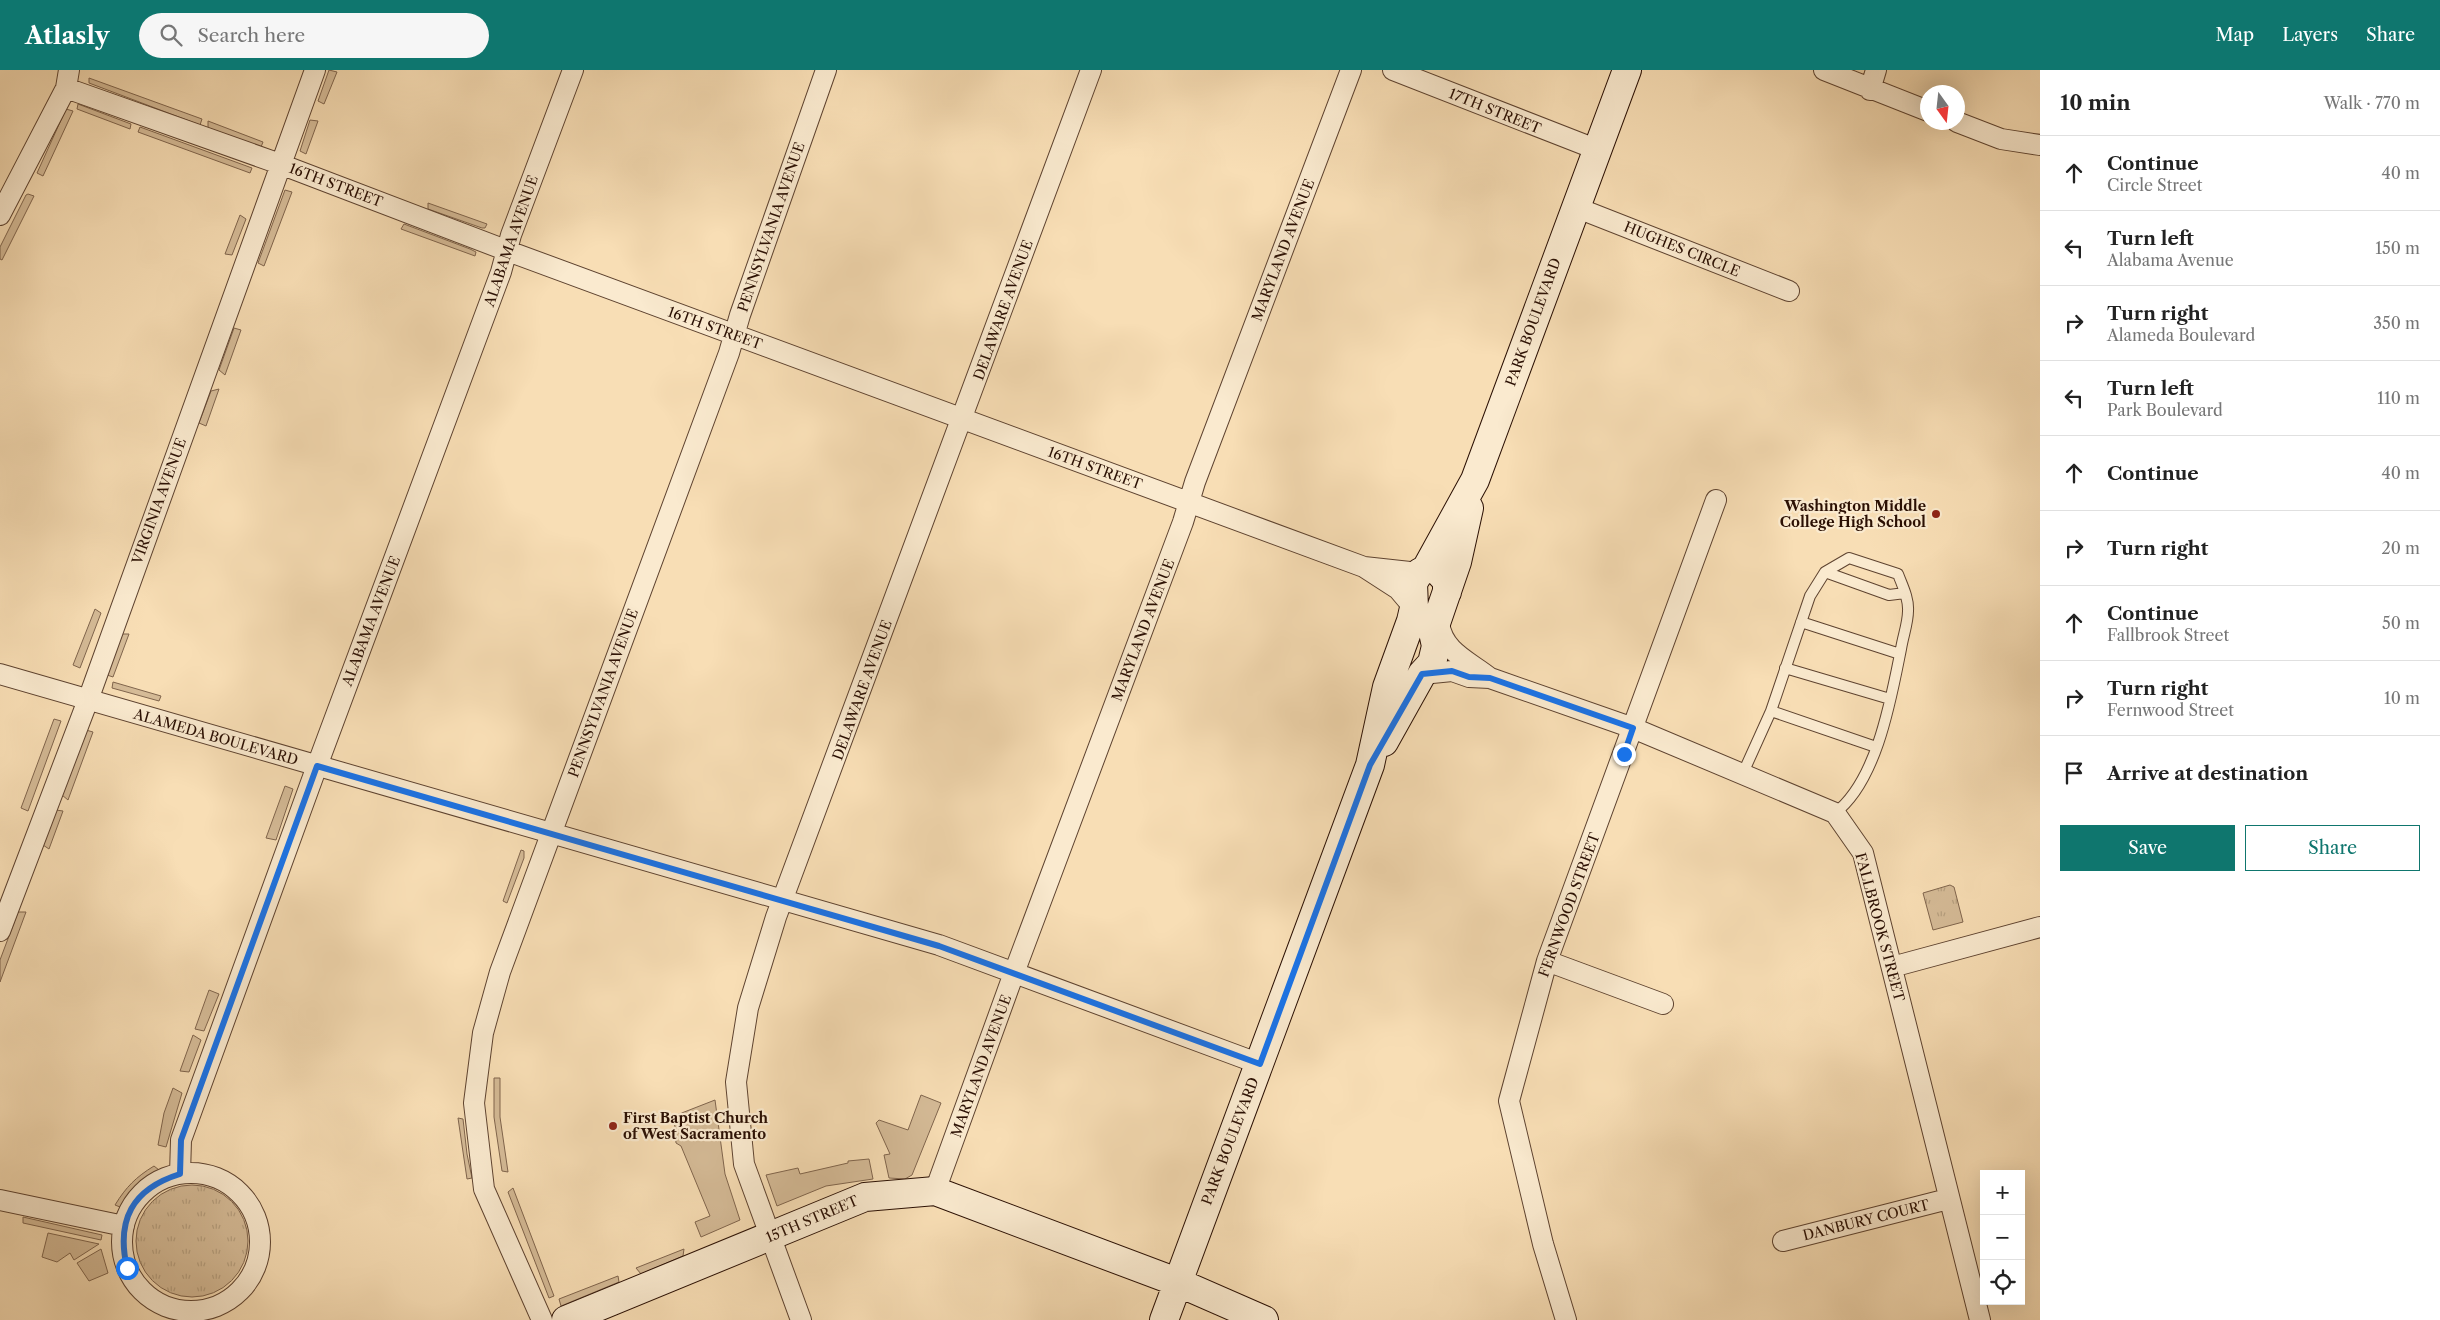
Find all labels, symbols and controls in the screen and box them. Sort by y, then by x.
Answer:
search box [139,13,489,58]
text: Atlasly [25,21,109,50]
icon: search [157,21,185,49]
text: Search here [197,24,305,47]
text: Map [2216,24,2254,46]
text: Layers [2282,24,2338,46]
text: Share [2366,24,2415,46]
street label: 17TH STREET [1446,84,1544,138]
north arrow [1920,85,1965,130]
text: 10 min [2060,90,2131,115]
text: Walk · 770 m [2324,93,2420,113]
street label: PENNSYLVANIA AVENUE [733,140,809,314]
text: Continue [2107,152,2199,175]
street label: 16TH STREET [287,159,386,211]
icon: ahead [2060,159,2088,187]
text: 40 m [2381,163,2420,183]
street label: ALABAMA AVENUE [480,173,542,310]
text: Circle Street [2107,175,2202,195]
street label: MARYLAND AVENUE [1248,176,1318,324]
street label: HUGHES CIRCLE [1621,218,1743,280]
text: Turn left [2107,227,2194,250]
icon: left [2060,234,2088,262]
street label: DELAWARE AVENUE [969,237,1037,383]
text: 150 m [2375,238,2420,258]
text: Alabama Avenue [2107,250,2234,270]
street label: PARK BOULEVARD [1501,255,1565,389]
text: Turn right [2107,302,2208,325]
street label: 16TH STREET [665,303,765,354]
icon: right [2060,309,2088,337]
text: 350 m [2373,313,2420,333]
text: Alameda Boulevard [2107,325,2255,345]
text: Turn left [2107,377,2194,400]
icon: left [2060,384,2088,412]
text: 110 m [2377,388,2420,408]
text: Park Boulevard [2107,400,2223,420]
street label: VIRGINIA AVENUE [127,435,190,567]
street label: 16TH STREET [1045,443,1145,494]
icon: ahead [2060,459,2088,487]
text: Continue [2107,462,2199,485]
text: 40 m [2381,463,2420,483]
place label: Washington Middle College High School [1780,497,1926,531]
marker: Washington Middle College High School [1930,508,1942,520]
icon: right [2060,534,2088,562]
text: Turn right [2107,537,2208,560]
text: 20 m [2381,538,2420,558]
street label: ALABAMA AVENUE [338,553,404,690]
street label: MARYLAND AVENUE [1108,556,1178,704]
text: Continue [2107,602,2199,625]
street label: PENNSYLVANIA AVENUE [564,606,642,780]
icon: ahead [2060,609,2088,637]
text: 50 m [2382,613,2420,633]
street label: DELAWARE AVENUE [828,617,896,763]
text: Fallbrook Street [2107,625,2229,645]
text: Turn right [2107,677,2208,700]
icon: right [2060,684,2088,712]
text: 10 m [2384,688,2420,708]
text: Fernwood Street [2107,700,2234,720]
street label: ALAMEDA BOULEVARD [131,705,300,769]
route end [1613,743,1636,766]
icon: arrive [2060,759,2088,787]
text: Arrive at destination [2107,762,2308,785]
button: Save [2060,825,2235,871]
button: Share [2245,825,2420,871]
street label: FERNWOOD STREET [1534,830,1604,980]
street label: FALLBROOK STREET [1851,851,1909,1004]
street label: MARYLAND AVENUE [947,992,1015,1140]
street label: PARK BOULEVARD [1197,1075,1263,1207]
place label: First Baptist Church of West Sacramento [623,1109,768,1143]
marker: First Baptist Church of West Sacramento [607,1120,619,1132]
map controls [1980,1170,2025,1305]
button: + [1980,1170,2025,1215]
street label: 15TH STREET [763,1191,861,1247]
street label: DANBURY COURT [1801,1195,1932,1244]
button: − [1980,1215,2025,1260]
route start [116,1257,139,1280]
button: locate [1980,1260,2025,1305]

